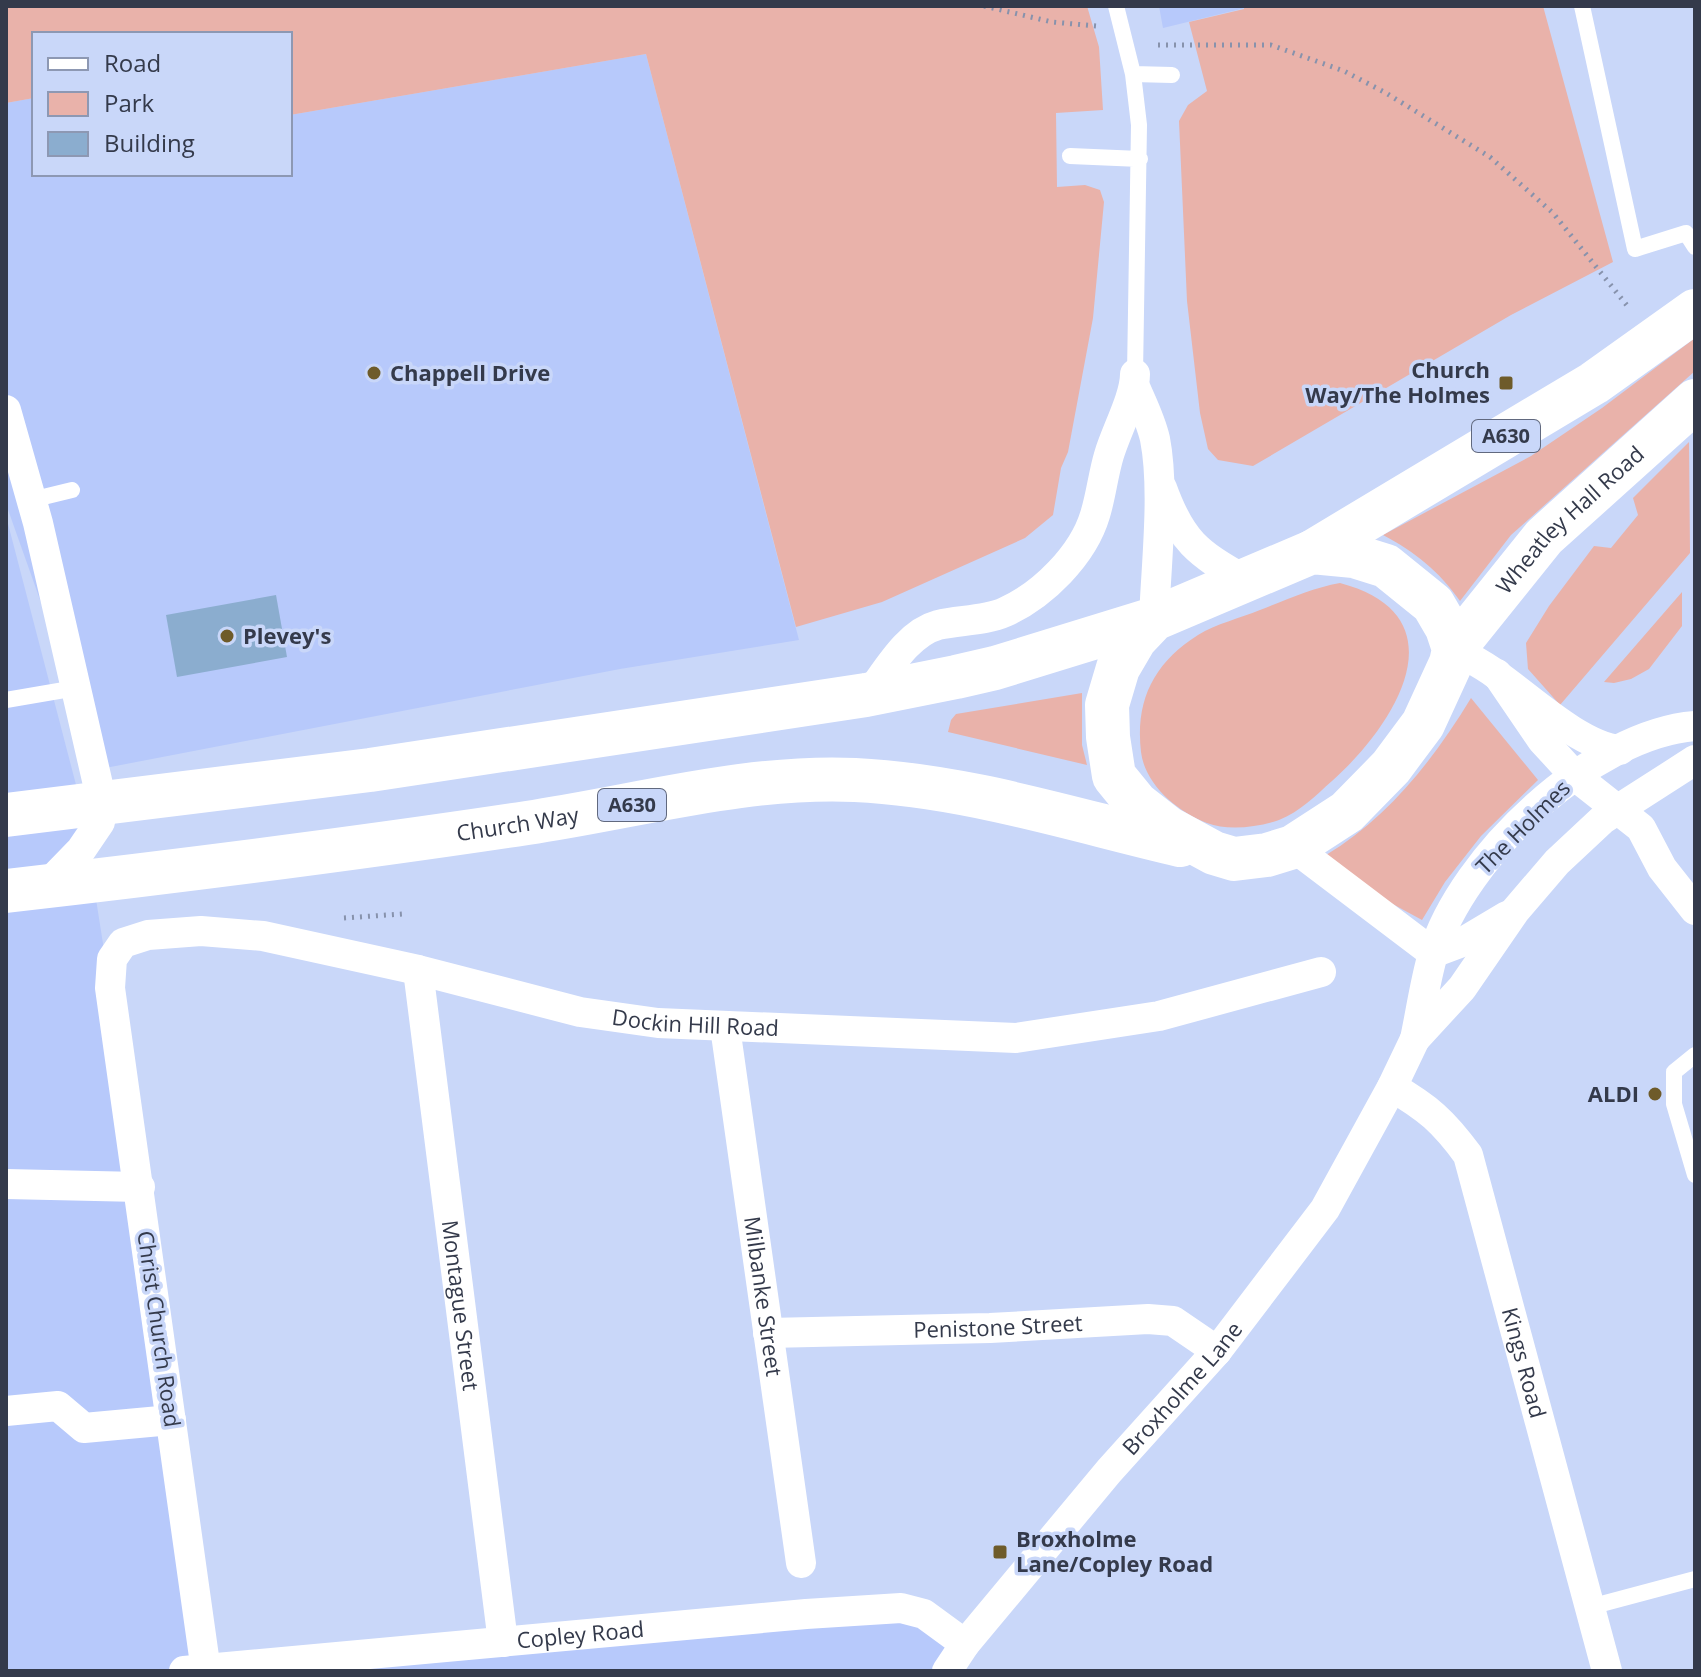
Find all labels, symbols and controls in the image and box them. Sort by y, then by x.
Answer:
legend [32,32,292,176]
text: Road [104,46,161,79]
text: Park [104,86,155,119]
text: Building [104,126,195,159]
place label: Church Way/The Holmes [1305,354,1490,409]
place label: Chappell Drive [390,357,550,387]
marker: Chappell Drive [365,364,383,382]
marker: Church Way/The Holmes [1497,374,1515,392]
road number: A630 [1472,420,1540,452]
street label: Wheatley Hall Road [1488,438,1650,600]
place label: Plevey's [243,620,331,650]
marker: Plevey's [218,627,236,645]
street label: The Holmes [1469,773,1576,880]
road number: A630 [598,789,666,821]
street label: Church Way [454,798,582,847]
street label: Dockin Hill Road [610,1001,780,1042]
place label: ALDI [1588,1078,1639,1108]
marker: ALDI [1646,1085,1664,1103]
street label: Milbanke Street [738,1214,790,1378]
street label: Montague Street [436,1218,487,1392]
street label: Christ Church Road [131,1229,189,1429]
street label: Kings Road [1496,1304,1554,1421]
street label: Penistone Street [913,1307,1083,1344]
street label: Broxholme Lane [1115,1315,1248,1461]
place label: Broxholme Lane/Copley Road [1016,1523,1213,1578]
marker: Broxholme Lane/Copley Road [991,1543,1009,1561]
street label: Copley Road [515,1613,645,1654]

